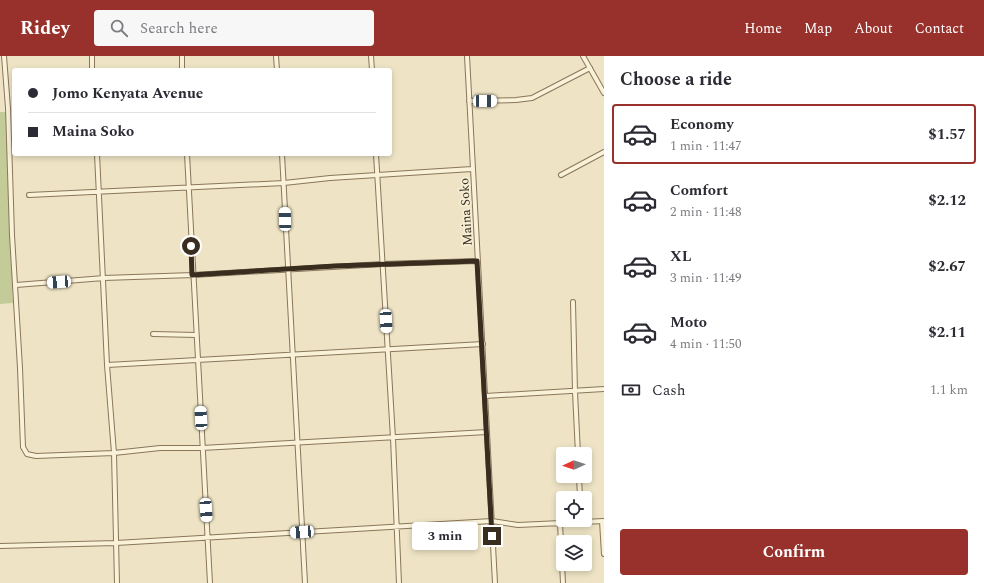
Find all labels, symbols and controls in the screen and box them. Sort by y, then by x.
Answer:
search box [94,10,374,46]
text: Ridey [20,14,70,43]
icon: search [108,17,130,39]
text: Search here [140,17,218,40]
text: Home [744,18,782,39]
text: Map [804,18,832,39]
text: About [854,18,893,39]
text: Contact [915,18,964,39]
text: Choose a ride [620,66,732,93]
text: Jomo Kenyata Avenue [52,82,203,105]
car [473,95,497,107]
text: Economy [670,113,734,136]
icon: car [622,116,658,152]
text: Maina Soko [52,120,134,143]
text: $1.57 [928,123,966,146]
text: 1 min · 11:47 [670,136,742,156]
street label: Maina Soko [454,177,478,247]
text: Comfort [670,179,728,202]
icon: car [622,182,658,218]
text: $2.12 [928,189,966,212]
text: 2 min · 11:48 [670,202,742,222]
car [279,207,291,231]
route start [182,237,200,255]
text: XL [670,245,691,268]
icon: car [622,248,658,284]
text: $2.67 [928,255,966,278]
text: 3 min · 11:49 [670,268,742,288]
car [47,275,71,289]
car [379,309,393,333]
text: Moto [670,311,707,334]
icon: car [622,314,658,350]
text: $2.11 [928,321,966,344]
text: 4 min · 11:50 [670,334,742,354]
icon: cash [620,379,642,401]
text: Cash [652,379,685,402]
text: 1.1 km [930,380,968,400]
car [194,406,208,430]
north arrow [556,447,592,483]
map controls [556,447,592,571]
button: locate [556,491,592,527]
car [199,498,213,522]
callout: 3 min [412,522,478,550]
car [290,525,314,539]
text: 3 min [428,526,462,546]
route end [483,527,501,545]
button: Confirm [620,529,968,575]
button: layers [556,535,592,571]

